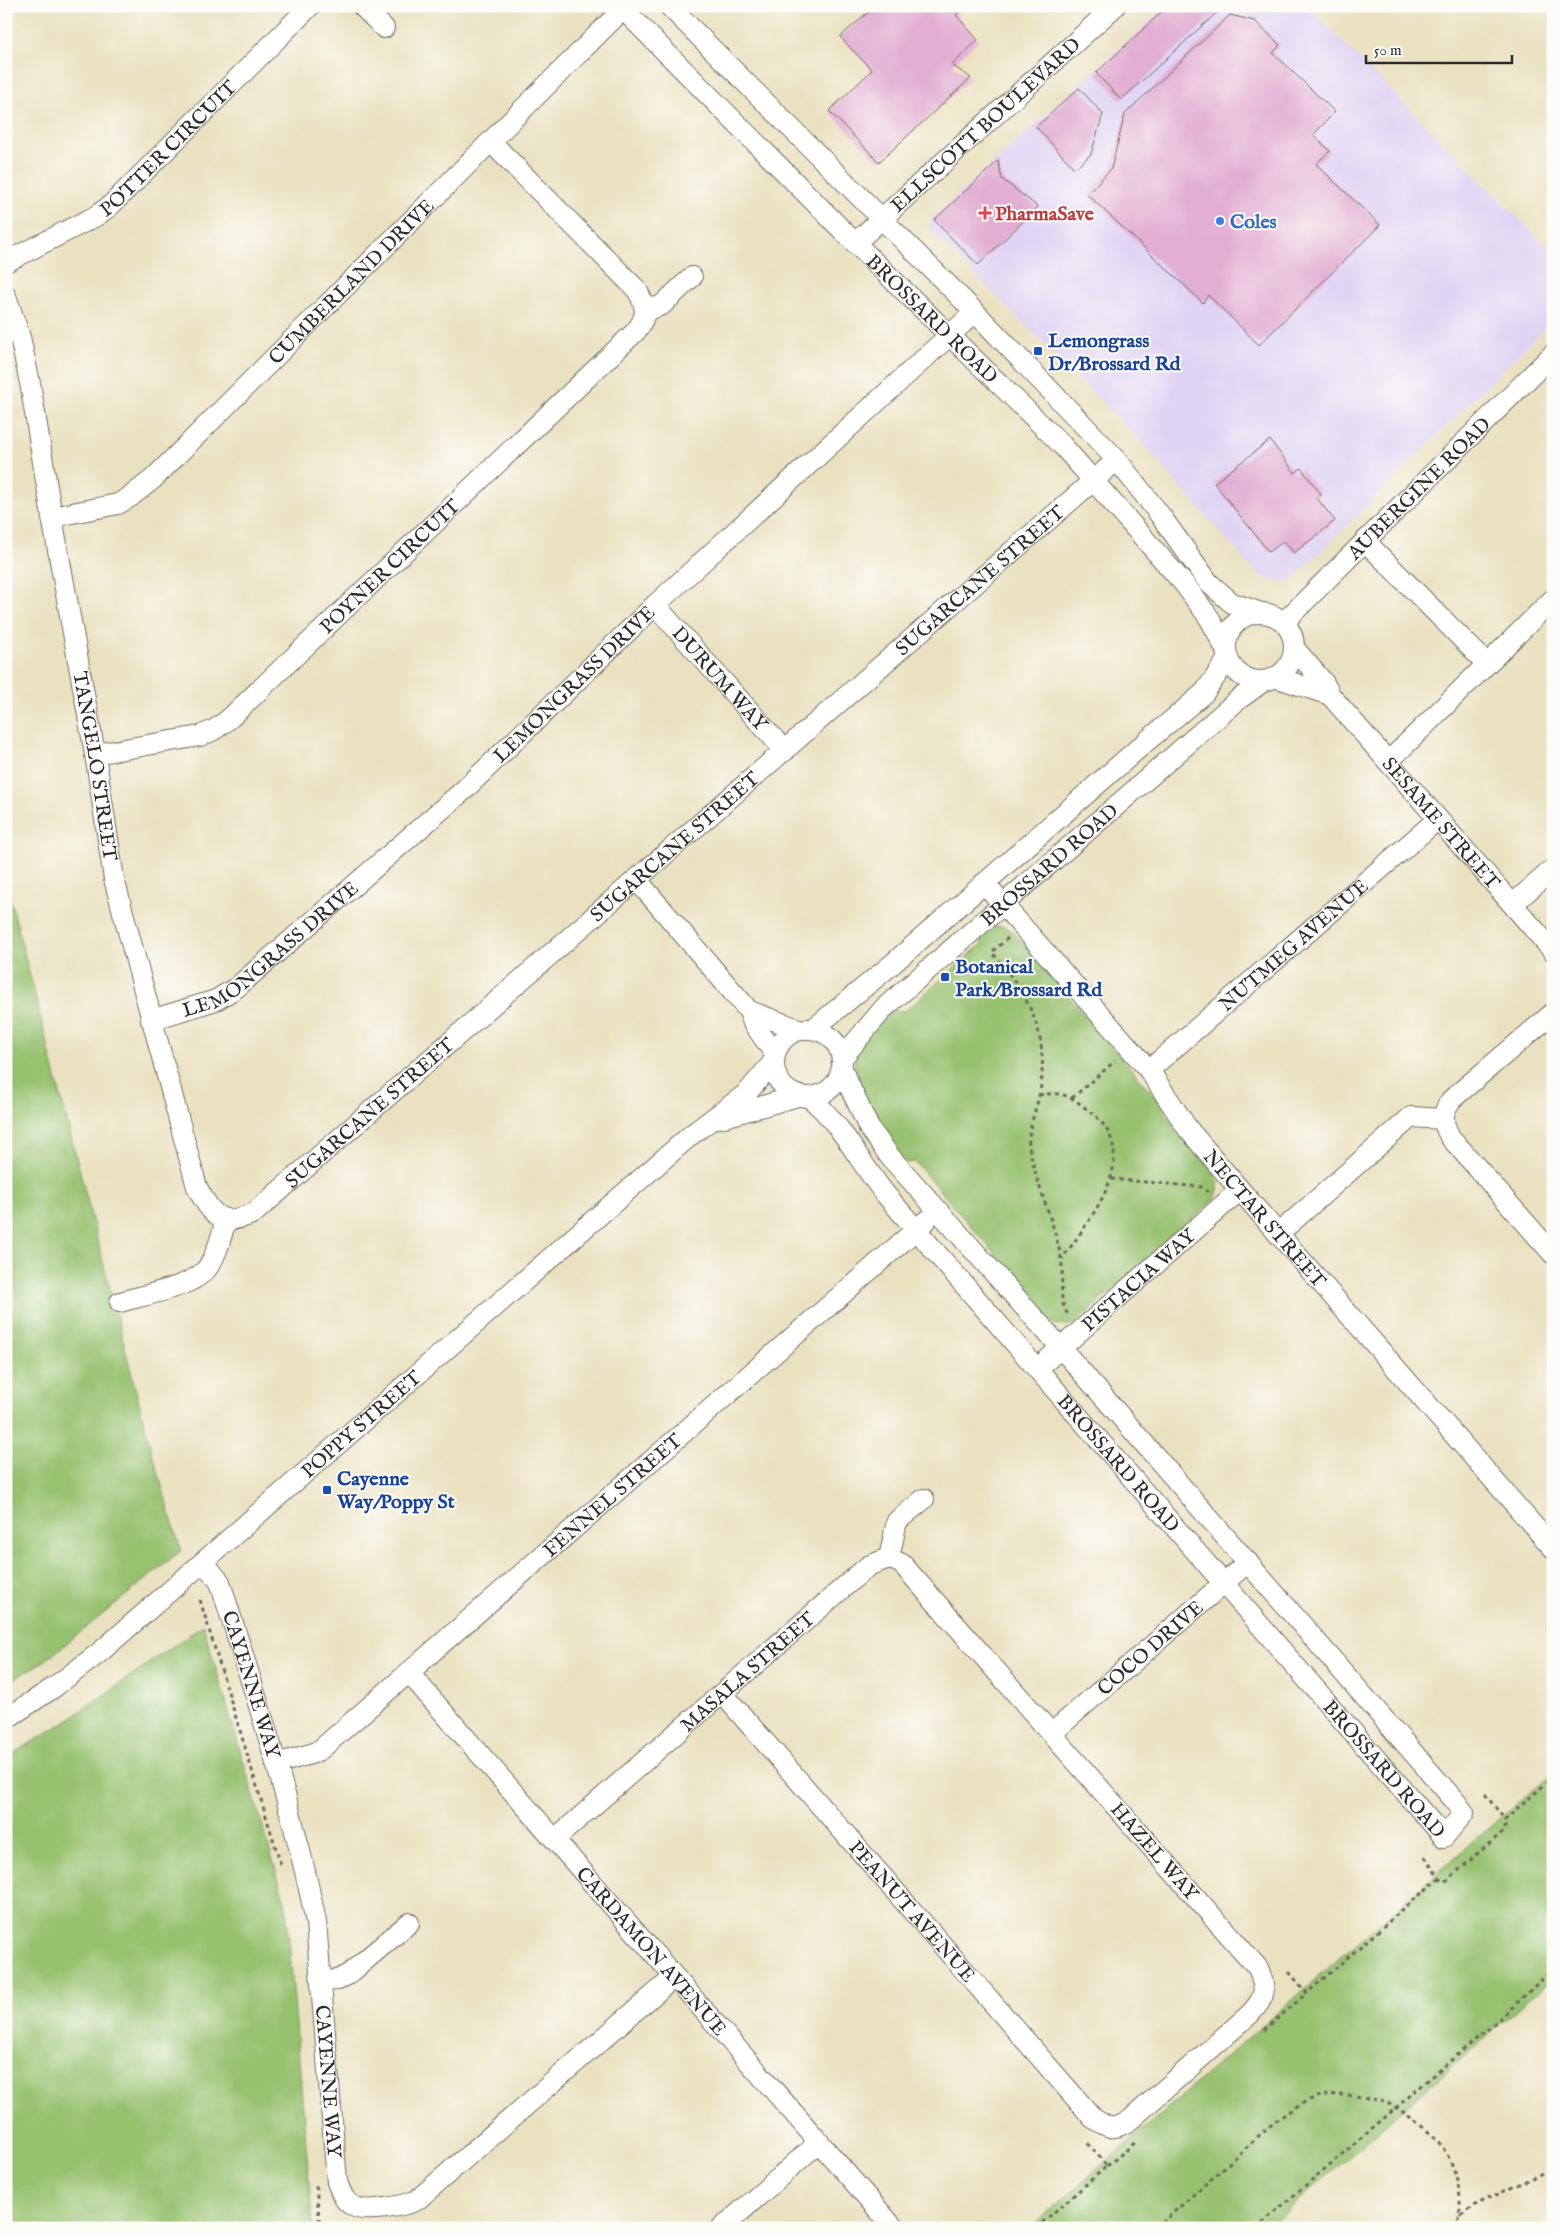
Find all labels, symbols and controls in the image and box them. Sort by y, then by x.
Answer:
scale bar [1366,32,1513,64]
street label: ELLSCOTT BOULEVARD [886,33,1086,219]
text: 50 m [1374,41,1402,60]
street label: POTTER CIRCUIT [96,75,243,223]
street label: CUMBERLAND DRIVE [264,194,440,370]
place label: PharmaSave [995,202,1095,227]
marker: PharmaSave [979,207,991,219]
place label: Coles [1230,210,1277,235]
marker: Coles [1214,215,1226,227]
street label: BROSSARD ROAD [860,250,1003,390]
place label: Lemongrass Dr/Brossard Rd [1048,329,1182,377]
marker: Lemongrass Dr/Brossard Rd [1032,345,1044,357]
street label: AUBERGINE ROAD [1342,412,1497,566]
street label: POYNER CIRCUIT [315,494,466,640]
street label: SUGARCANE STREET [891,500,1071,662]
street label: LEMONGRASS DRIVE [489,601,661,769]
street label: DURUM WAY [666,621,773,738]
street label: TANGELO STREET [66,669,122,863]
street label: SESAME STREET [1376,753,1505,895]
street label: SUGARCANE STREET [585,766,765,928]
street label: BROSSARD ROAD [976,799,1124,932]
street label: NUTMEG AVENUE [1214,874,1374,1018]
street label: LEMONGRASS DRIVE [179,876,364,1024]
place label: Botanical Park/Brossard Rd [955,955,1103,1003]
marker: Botanical Park/Brossard Rd [939,971,951,983]
street label: SUGARCANE STREET [280,1033,460,1194]
street label: NECTAR STREET [1197,1145,1331,1294]
street label: PISTACIA WAY [1077,1223,1202,1338]
street label: POPPY STREET [297,1366,427,1484]
street label: BROSSARD ROAD [1051,1390,1184,1538]
street label: FENNEL STREET [539,1429,688,1563]
place label: Cayenne Way/Poppy St [336,1467,455,1515]
marker: Cayenne Way/Poppy St [321,1484,333,1496]
street label: COCO DRIVE [1093,1596,1209,1702]
street label: MASALA STREET [676,1607,821,1738]
street label: CAYENNE WAY [216,1608,285,1763]
street label: BROSSARD ROAD [1317,1695,1450,1844]
street label: HAZEL WAY [1104,1798,1204,1907]
street label: PEANUT AVENUE [843,1836,980,1988]
street label: CARDAMON AVENUE [570,1862,731,2042]
street label: CAYENNE WAY [309,2004,346,2160]

